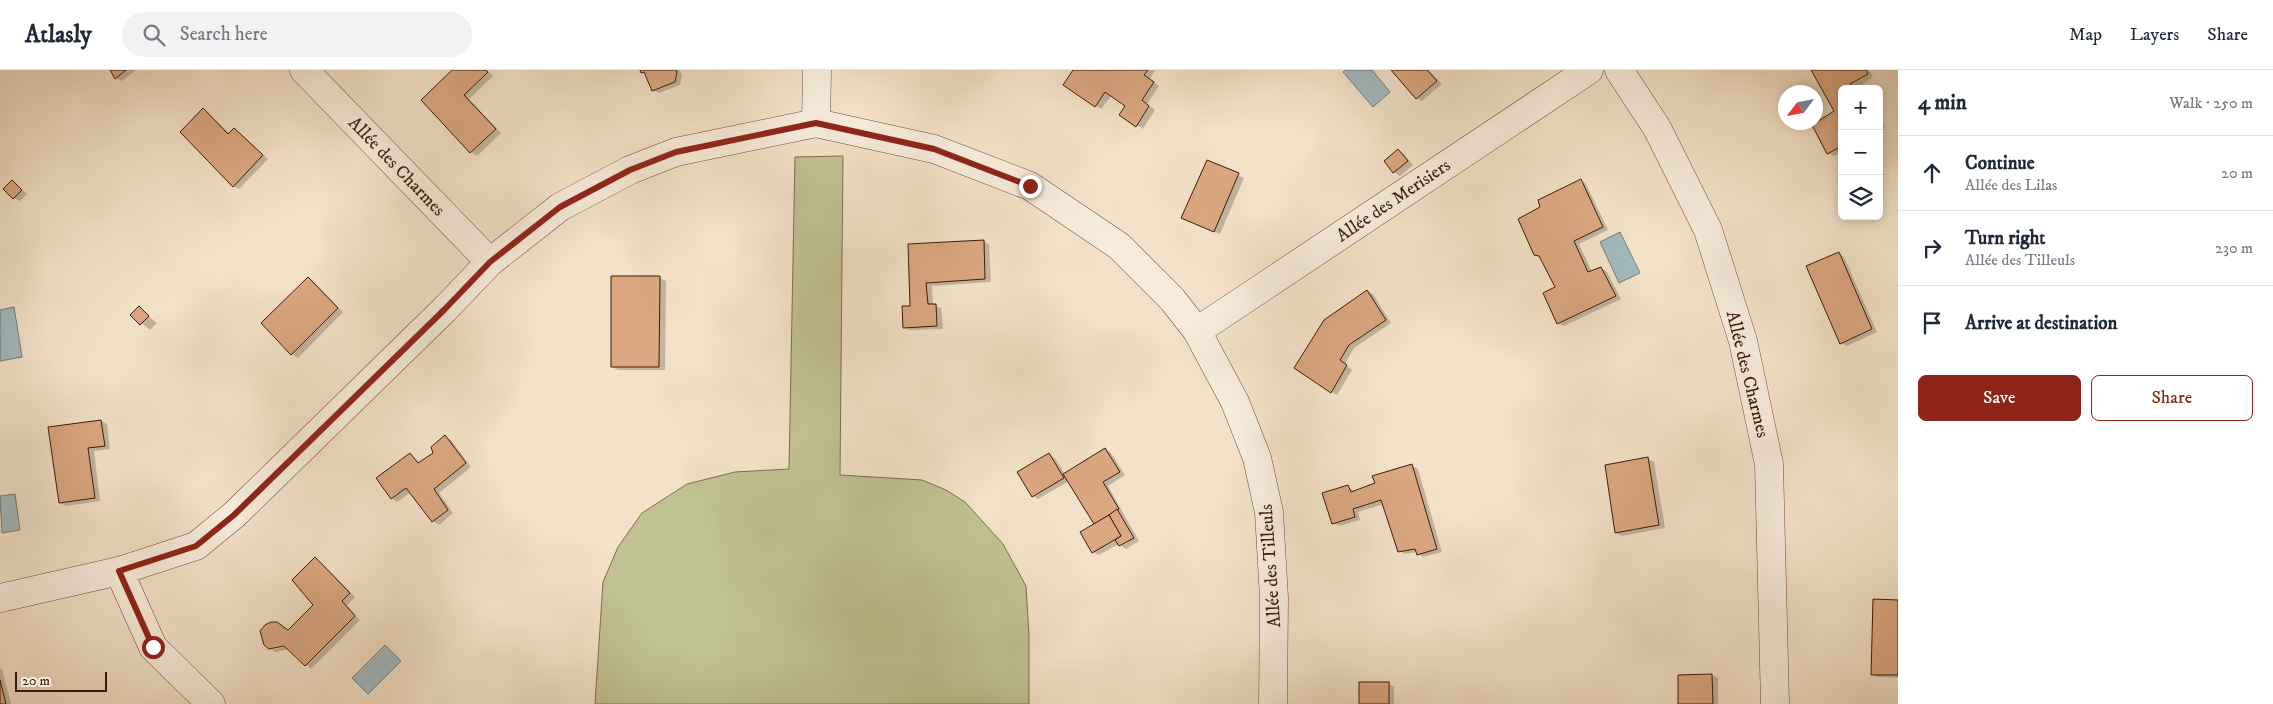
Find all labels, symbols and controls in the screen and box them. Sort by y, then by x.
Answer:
search box [122,12,472,57]
text: Atlasly [25,20,92,50]
icon: search [140,21,168,49]
text: Search here [180,23,268,46]
text: Map [2069,24,2102,46]
text: Layers [2130,24,2179,46]
text: Share [2207,24,2248,46]
north arrow [1778,85,1823,130]
map controls [1838,85,1883,220]
button: + [1838,85,1883,130]
text: 4 min [1918,90,1967,116]
text: Walk · 250 m [2169,93,2253,113]
street label: Allée des Charmes [343,112,449,221]
button: − [1838,130,1883,175]
text: Continue [1965,152,2035,175]
street label: Allée des Merisiers [1332,154,1455,247]
icon: ahead [1918,159,1946,187]
text: 20 m [2221,163,2253,183]
route end [1019,175,1042,198]
button: layers [1838,175,1883,220]
text: Allée des Lilas [1965,175,2057,195]
text: Turn right [1965,227,2045,250]
icon: right [1918,234,1946,262]
text: 230 m [2215,238,2253,258]
text: Allée des Tilleuls [1965,250,2075,270]
street label: Allée des Charmes [1721,309,1773,440]
icon: arrive [1918,309,1946,337]
text: Arrive at destination [1965,312,2117,335]
button: Save [1918,375,2081,421]
button: Share [2091,375,2253,421]
street label: Allée des Tilleuls [1256,503,1286,628]
route start [142,636,165,659]
scale bar [15,669,108,692]
text: 20 m [22,672,50,690]

